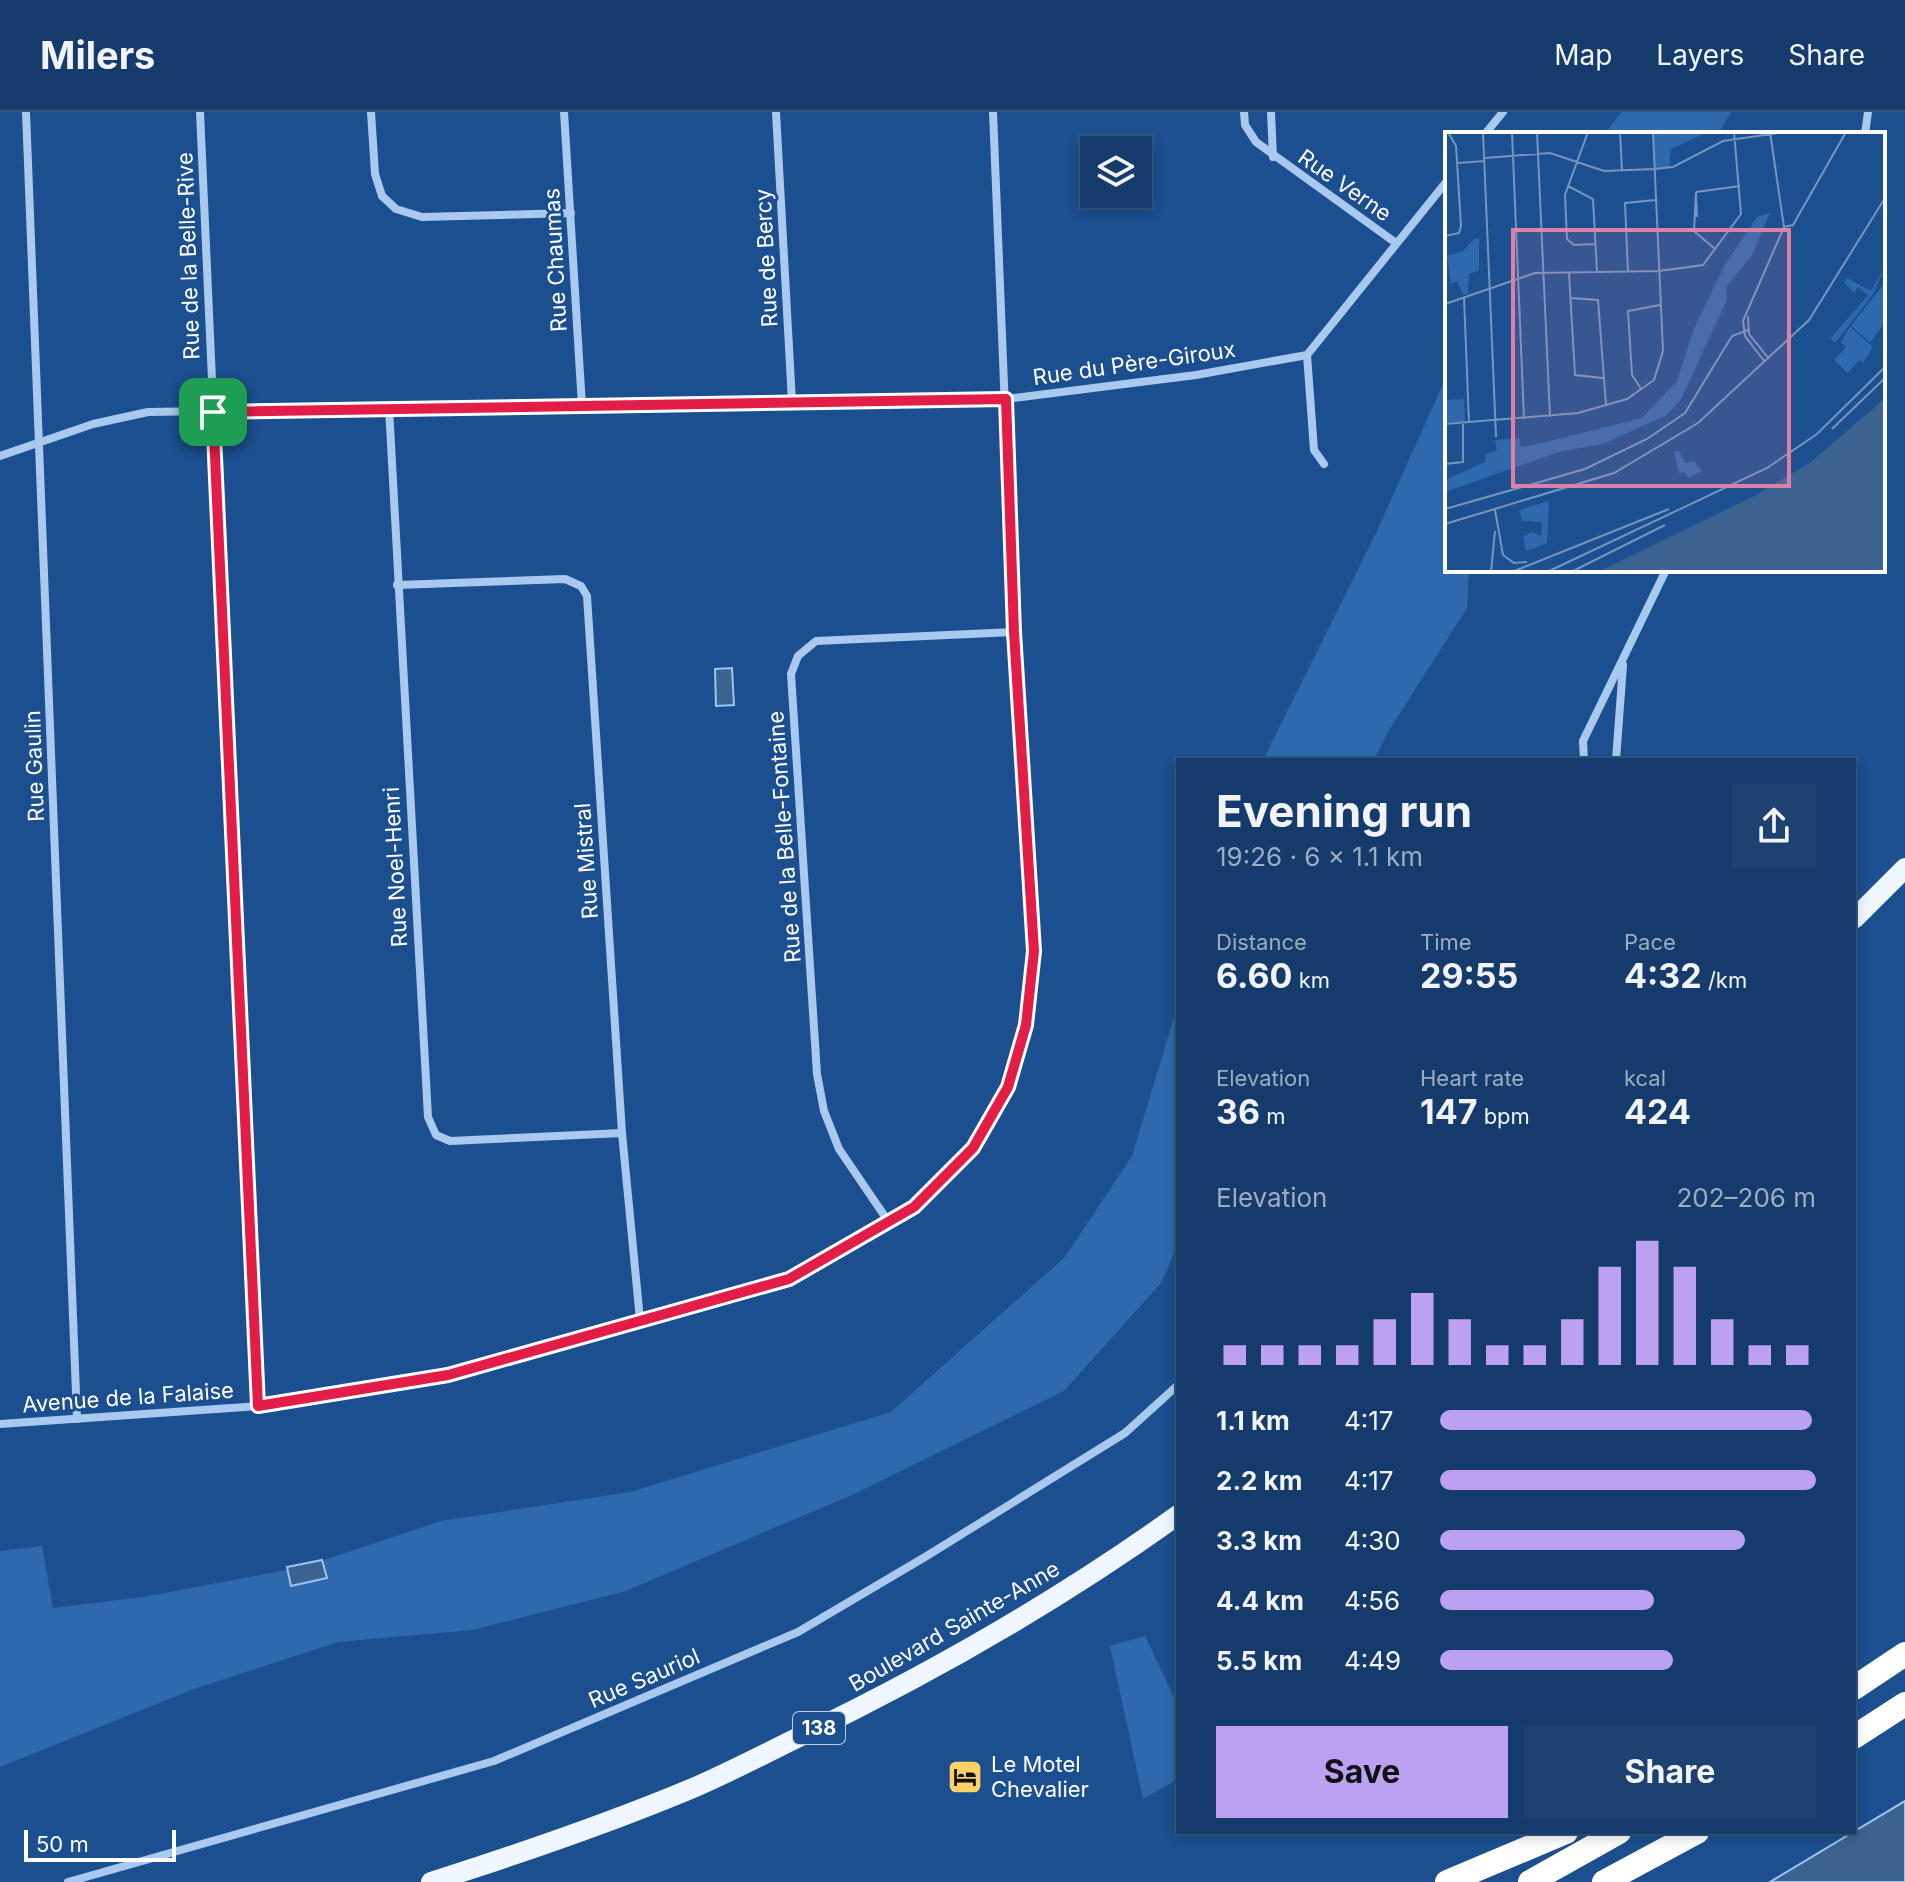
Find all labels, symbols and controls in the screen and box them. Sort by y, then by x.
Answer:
text: Milers [40,32,155,78]
text: Map [1554,38,1612,72]
text: Layers [1656,38,1744,72]
text: Share [1788,38,1865,72]
inset map [1445,132,1885,572]
map controls [1080,136,1152,208]
button: layers [1080,136,1152,208]
street label: Rue Verne [1294,144,1396,226]
street label: Rue de la Belle-Rive [171,152,205,360]
street label: Rue Chaumas [538,187,572,333]
street label: Rue de Bercy [749,188,783,328]
street label: Rue du Père-Giroux [1031,336,1237,390]
pin [179,378,247,446]
icon: arrive [191,390,235,434]
street label: Rue Gaulin [19,710,49,822]
street label: Rue de la Belle-Fontaine [762,710,806,964]
text: Evening run [1216,784,1472,838]
button: share [1732,784,1816,868]
street label: Rue Noel-Henri [378,786,412,948]
street label: Rue Mistral [569,802,603,920]
text: 19:26 · 6 × 1.1 km [1216,841,1423,872]
text: Distance [1216,929,1307,955]
text: Time [1420,929,1472,955]
text: Pace [1624,929,1676,955]
text: 6.60 [1216,955,1292,996]
text: 29:55 [1420,955,1518,996]
text: 4:32 [1624,955,1702,996]
text: km [1292,967,1330,993]
text: /km [1702,967,1747,993]
text: Elevation [1216,1065,1310,1091]
text: Heart rate [1420,1065,1524,1091]
text: kcal [1624,1065,1666,1091]
text: 36 [1216,1091,1260,1132]
text: 147 [1420,1091,1477,1132]
text: 424 [1624,1091,1691,1132]
text: m [1260,1103,1286,1129]
text: bpm [1477,1103,1530,1129]
text: Elevation [1216,1182,1327,1213]
text: 202–206 m [1676,1182,1816,1213]
street label: Avenue de la Falaise [21,1377,235,1417]
text: 1.1 km [1216,1405,1290,1436]
text: 4:17 [1344,1405,1394,1436]
text: 2.2 km [1216,1465,1302,1496]
text: 4:17 [1344,1465,1394,1496]
text: 3.3 km [1216,1525,1302,1556]
text: 4:30 [1344,1525,1401,1556]
street label: Boulevard Sainte-Anne [844,1555,1064,1697]
text: 4.4 km [1216,1585,1304,1616]
text: 4:56 [1344,1585,1400,1616]
street label: Rue Sauriol [585,1643,703,1713]
text: 5.5 km [1216,1645,1302,1676]
text: 4:49 [1344,1645,1401,1676]
road number: 138 [793,1712,845,1744]
button: Save [1216,1726,1508,1818]
button: Share [1524,1726,1816,1818]
place label: Le Motel Chevalier [991,1751,1089,1802]
hotel icon: Le Motel Chevalier [946,1758,984,1796]
scale bar [24,1826,176,1862]
text: 50 m [36,1831,89,1857]

